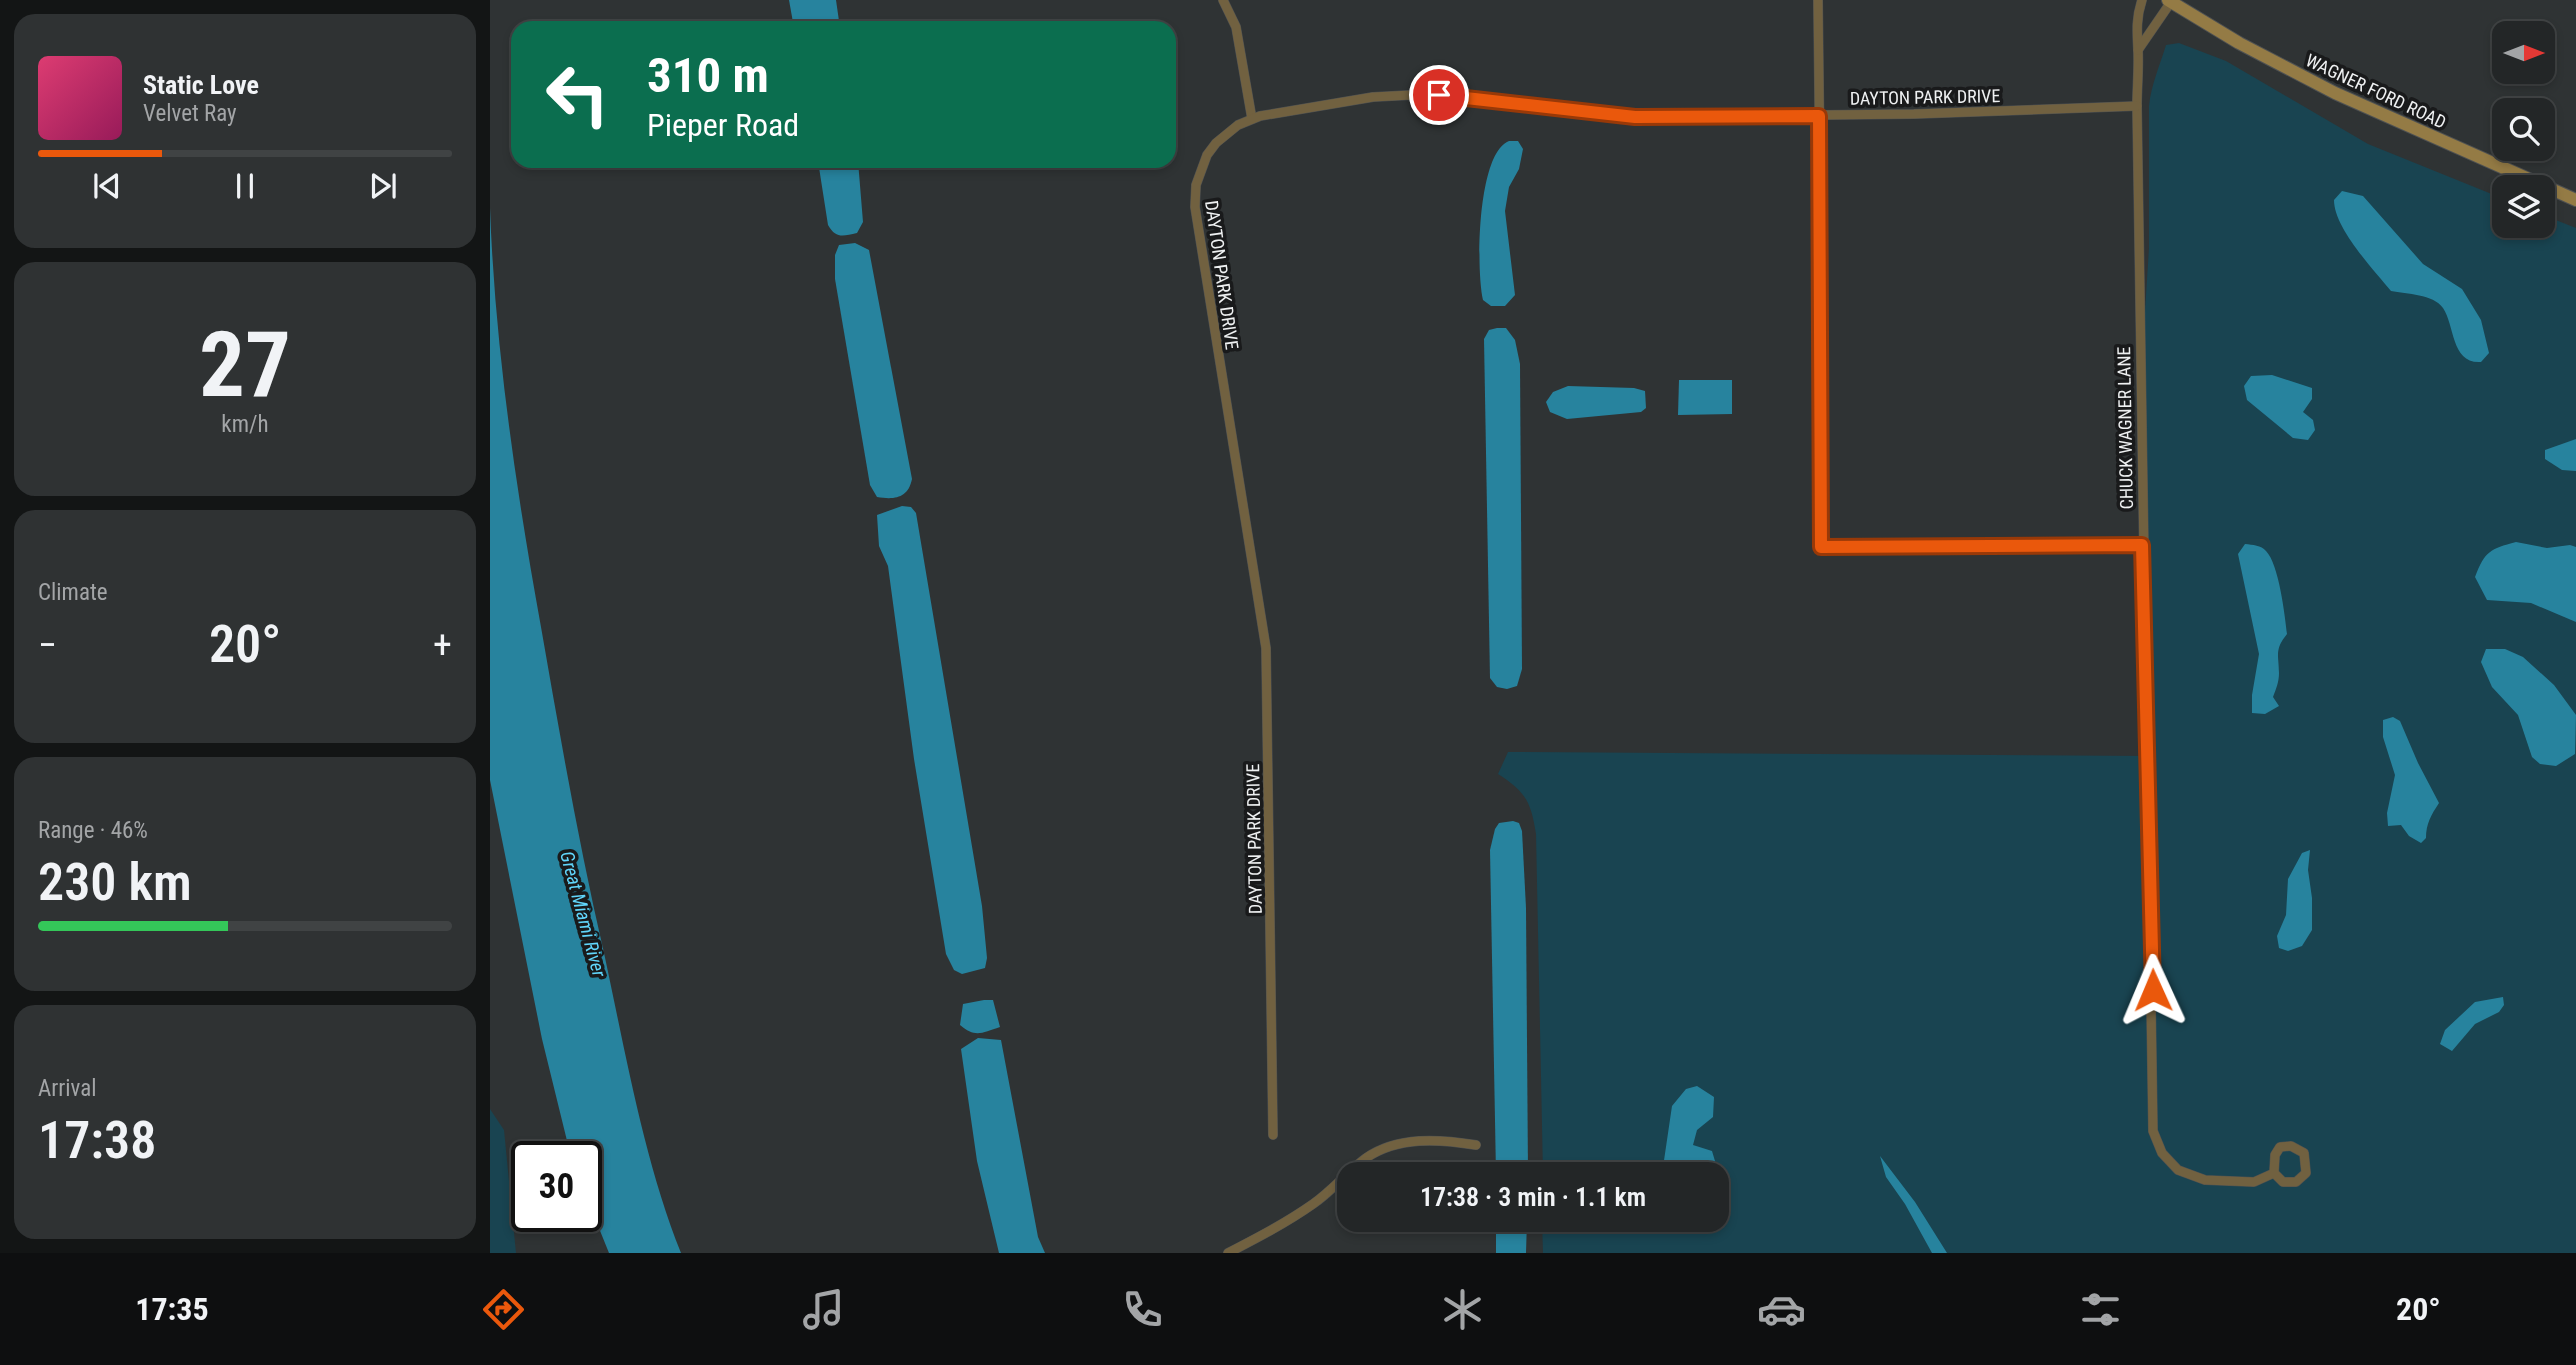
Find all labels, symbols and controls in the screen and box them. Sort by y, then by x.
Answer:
north arrow [2492,21,2555,84]
map controls [2492,21,2555,238]
text: 310 m [647,47,769,104]
icon: left [532,49,623,140]
street label: WAGNER FORD ROAD [2303,49,2449,133]
pin [1409,65,1469,125]
text: Static Love [143,70,259,100]
icon: arrive [1420,76,1458,114]
street label: DAYTON PARK DRIVE [1850,85,2000,109]
button: search [2492,98,2555,161]
text: Velvet Ray [143,100,237,127]
text: Pieper Road [647,106,799,144]
icon: previous [88,167,126,205]
icon: pause [226,167,264,205]
icon: next [364,167,402,205]
button: layers [2492,175,2555,238]
street label: DAYTON PARK DRIVE [1201,199,1243,351]
text: 27 [199,312,291,418]
street label: CHUCK WAGNER LANE [2113,346,2137,510]
text: km/h [221,411,269,438]
text: Climate [38,579,108,606]
text: 20° [209,614,281,675]
text: − [38,623,57,667]
text: + [433,623,452,667]
street label: DAYTON PARK DRIVE [1242,764,1266,914]
text: Range · 46% [38,817,148,844]
water label: Great Miami River [555,849,611,980]
text: 230 km [38,852,192,913]
position arrow [2116,953,2190,1027]
text: Arrival [38,1075,97,1102]
text: 17:38 [38,1110,156,1171]
speed limit sign: 30 [511,1141,602,1232]
text: 17:38 · 3 min · 1.1 km [1420,1182,1646,1212]
icon: directions [479,1285,528,1334]
icon: music [799,1285,848,1334]
icon: phone [1118,1285,1167,1334]
icon: climate [1438,1285,1487,1334]
icon: car [1757,1285,1806,1334]
icon: filters [2076,1285,2125,1334]
text: 17:35 [135,1290,209,1328]
text: 20° [2396,1290,2441,1328]

